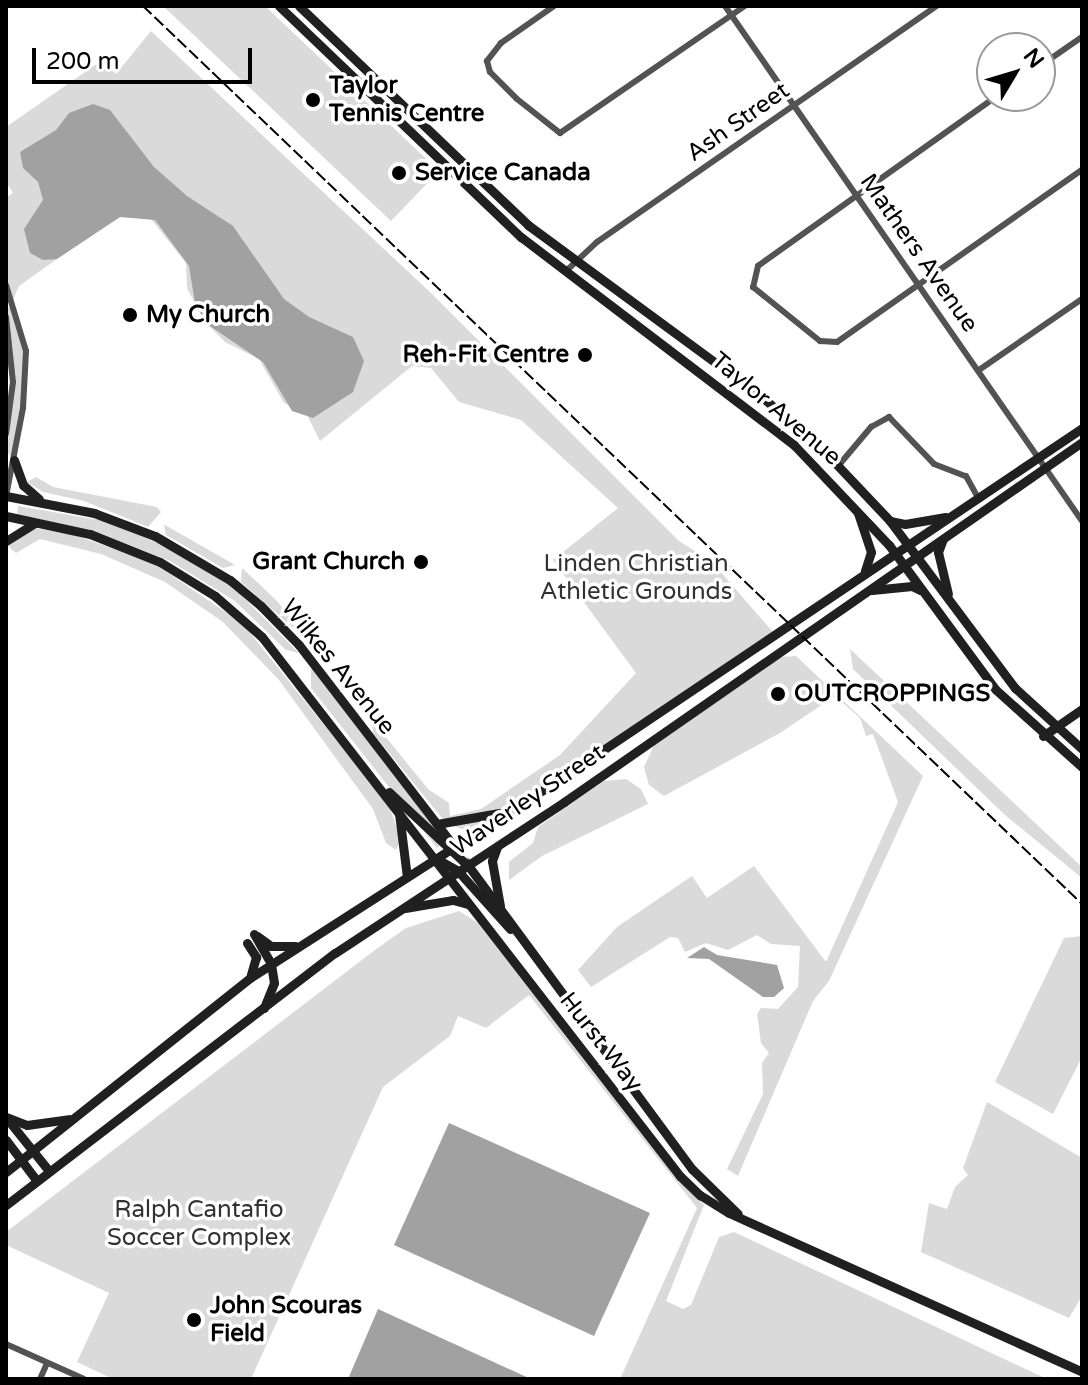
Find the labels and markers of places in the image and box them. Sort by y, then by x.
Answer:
place label: Taylor Tennis Centre [329,72,484,128]
marker: Taylor Tennis Centre [304,91,322,109]
place label: Service Canada [415,159,591,187]
marker: Service Canada [390,164,408,182]
place label: My Church [146,301,270,329]
marker: My Church [121,306,139,324]
place label: Reh-Fit Centre [402,341,569,369]
marker: Reh-Fit Centre [576,346,594,364]
place label: Grant Church [252,548,405,576]
marker: Grant Church [412,553,430,571]
place label: OUTCROPPINGS [794,680,990,708]
marker: OUTCROPPINGS [769,685,787,703]
place label: John Scouras Field [210,1292,362,1348]
marker: John Scouras Field [185,1311,203,1329]

